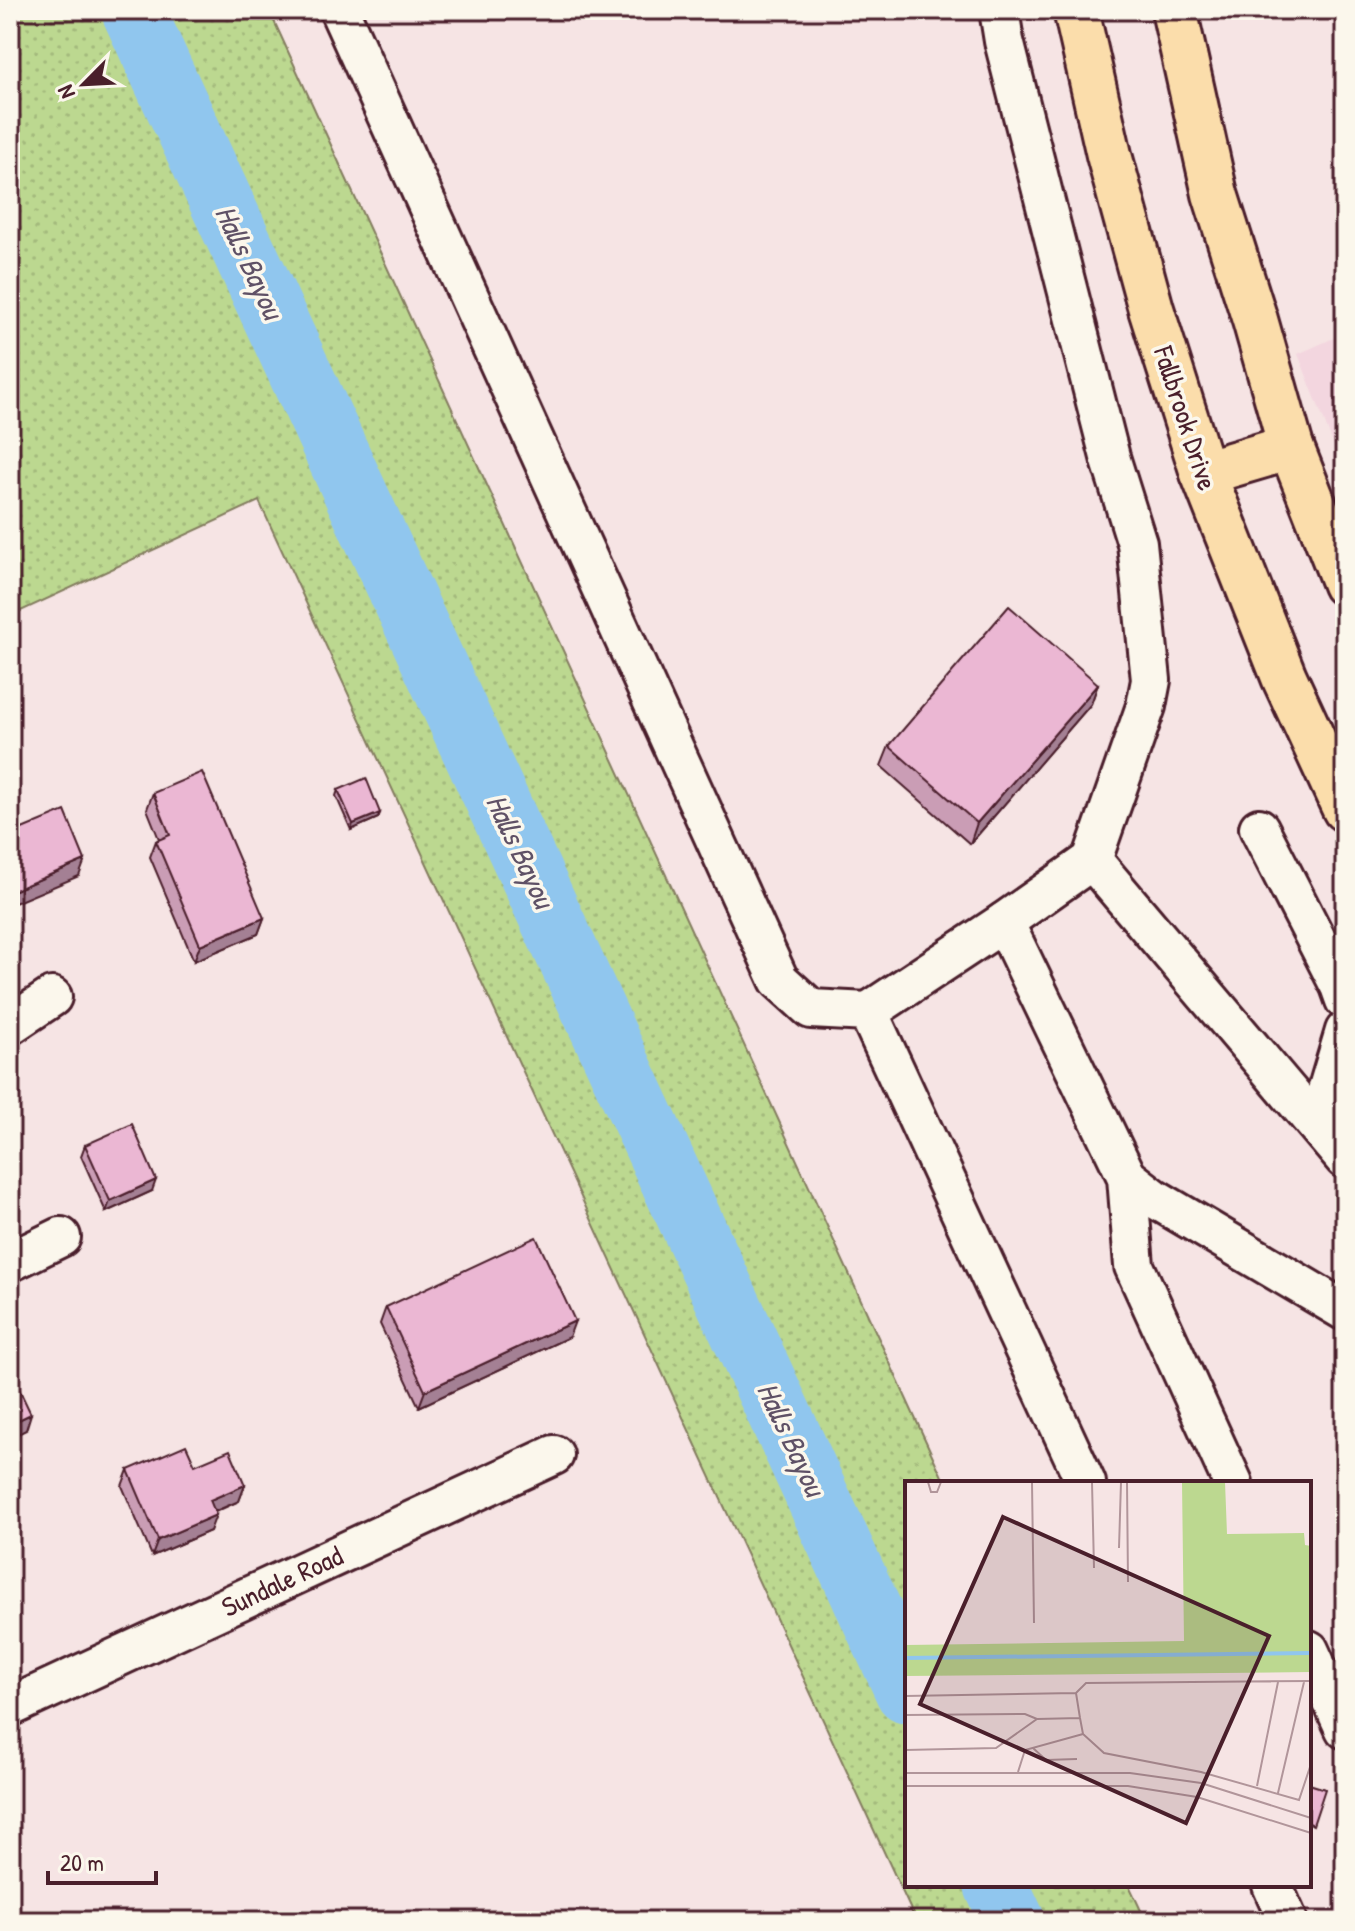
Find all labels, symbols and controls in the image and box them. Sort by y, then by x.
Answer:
north arrow [44,44,124,124]
text: N [50,80,82,104]
water label: Halls Bayou [205,198,294,327]
street label: Fallbrook Drive [1145,340,1227,495]
water label: Halls Bayou [476,787,565,916]
water label: Halls Bayou [747,1375,836,1504]
inset map [905,1481,1311,1887]
street label: Sundale Road [215,1536,349,1626]
scale bar [48,1835,156,1885]
text: 20 m [60,1846,104,1878]

